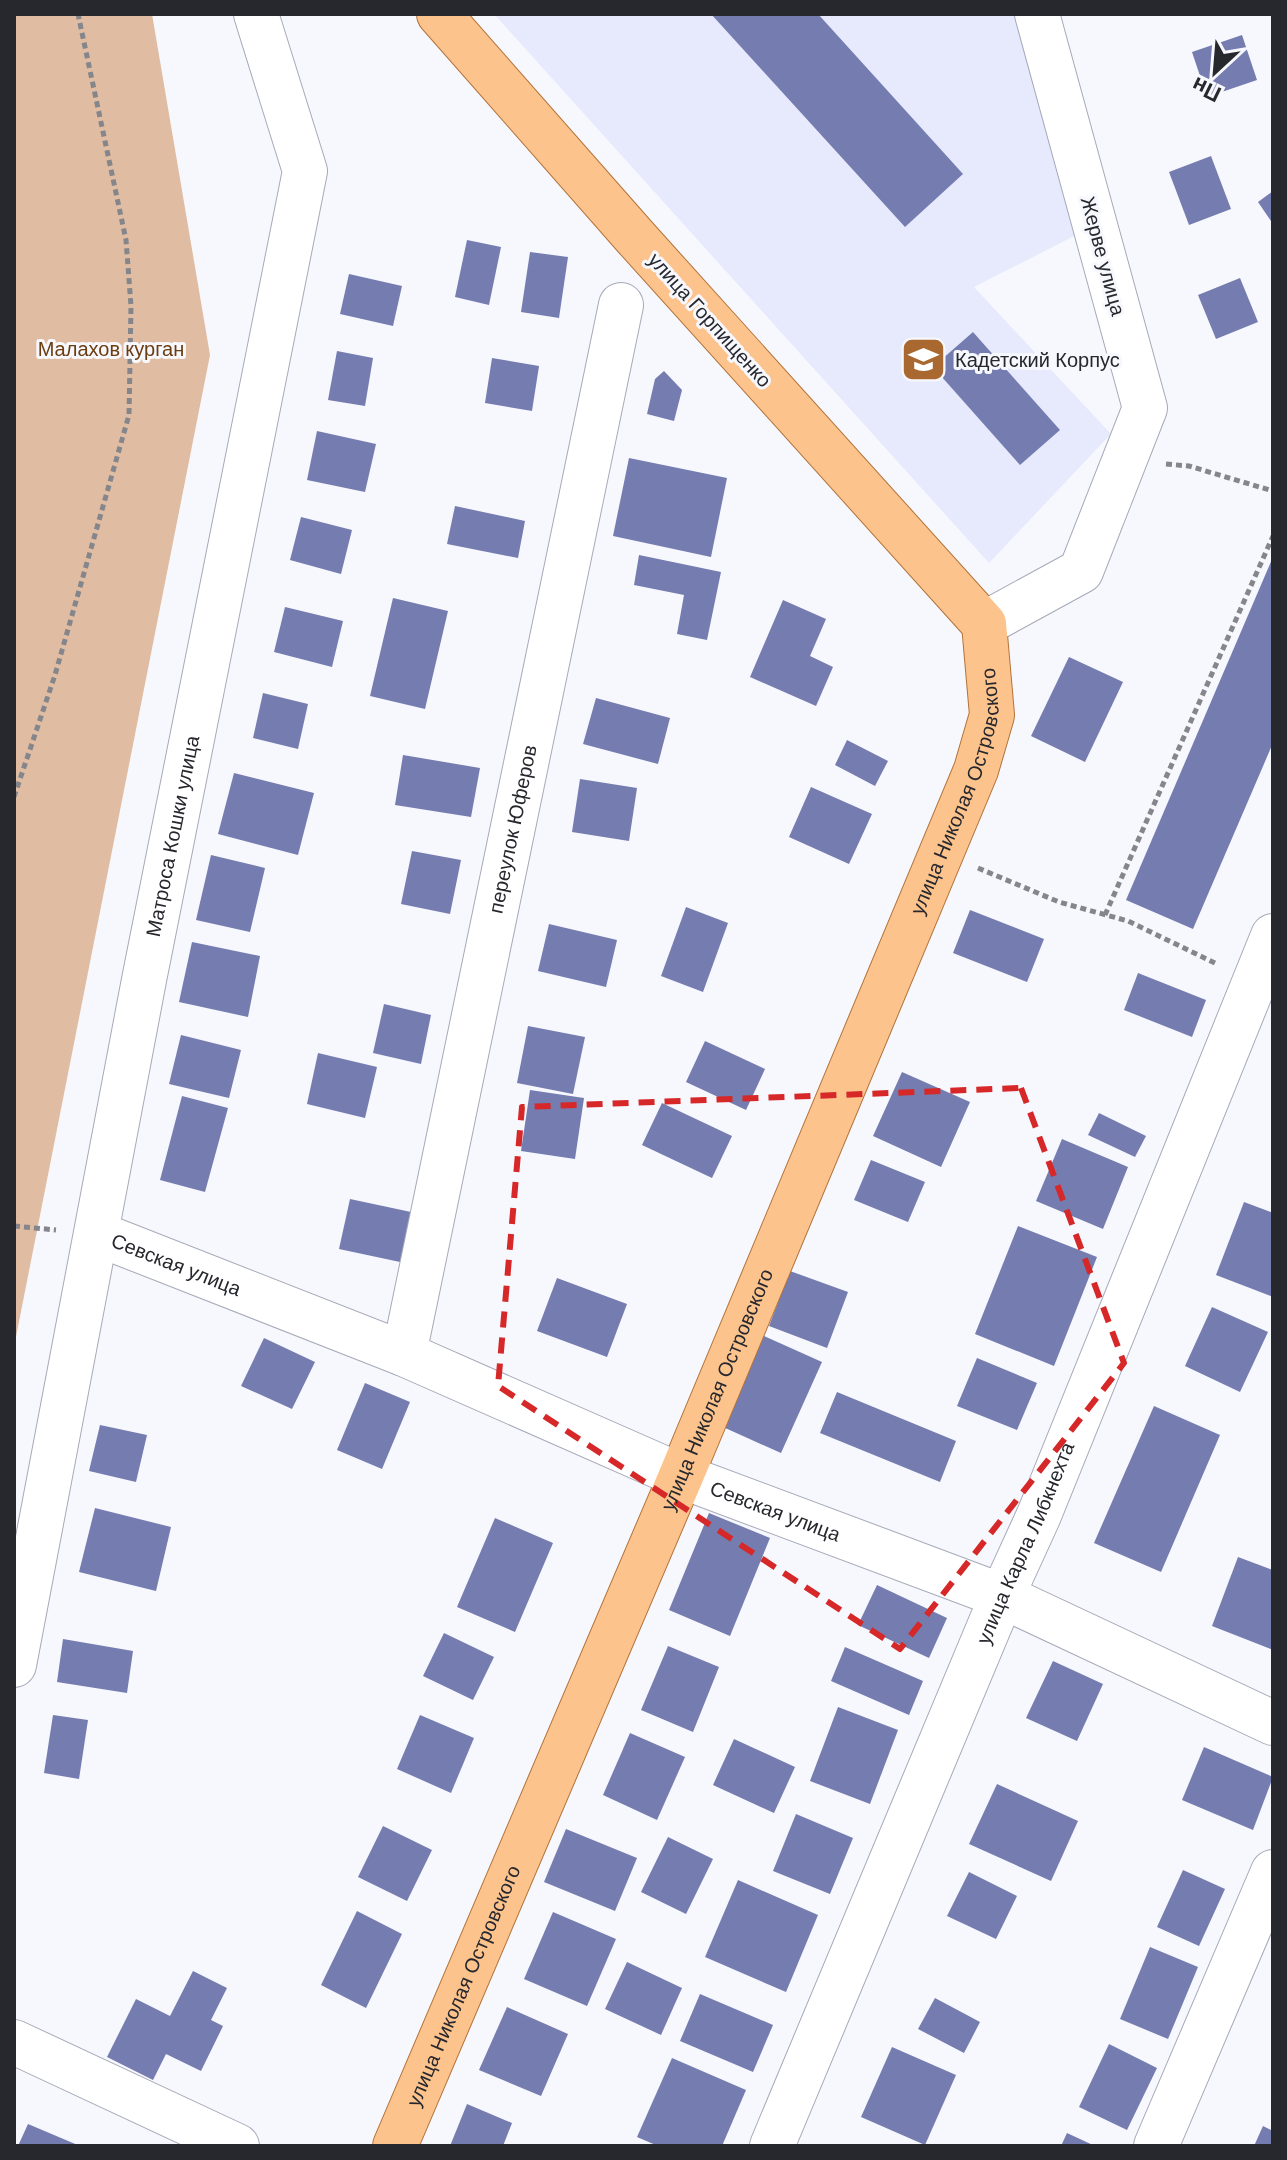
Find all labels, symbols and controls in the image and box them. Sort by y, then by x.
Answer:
north arrow [1175,32,1255,112]
text: Пн [1187,70,1226,109]
street label: Жерве улица [1075,194,1132,319]
street label: улица Горпищенко [643,247,777,393]
park label: Малахов курган [38,336,184,362]
school or university icon: Кадетский Корпус [900,336,948,384]
place label: Кадетский Корпус [955,347,1120,373]
street label: улица Николая Островского [904,667,1005,919]
street label: Матроса Кошки улица [140,732,206,939]
street label: переулок Юферов [482,743,543,916]
street label: Севская улица [107,1227,246,1302]
street label: улица Николая Островского [655,1265,779,1515]
street label: улица Карла Либкнехта [970,1437,1080,1648]
street label: Севская улица [706,1475,845,1548]
street label: улица Николая Островского [400,1861,526,2111]

